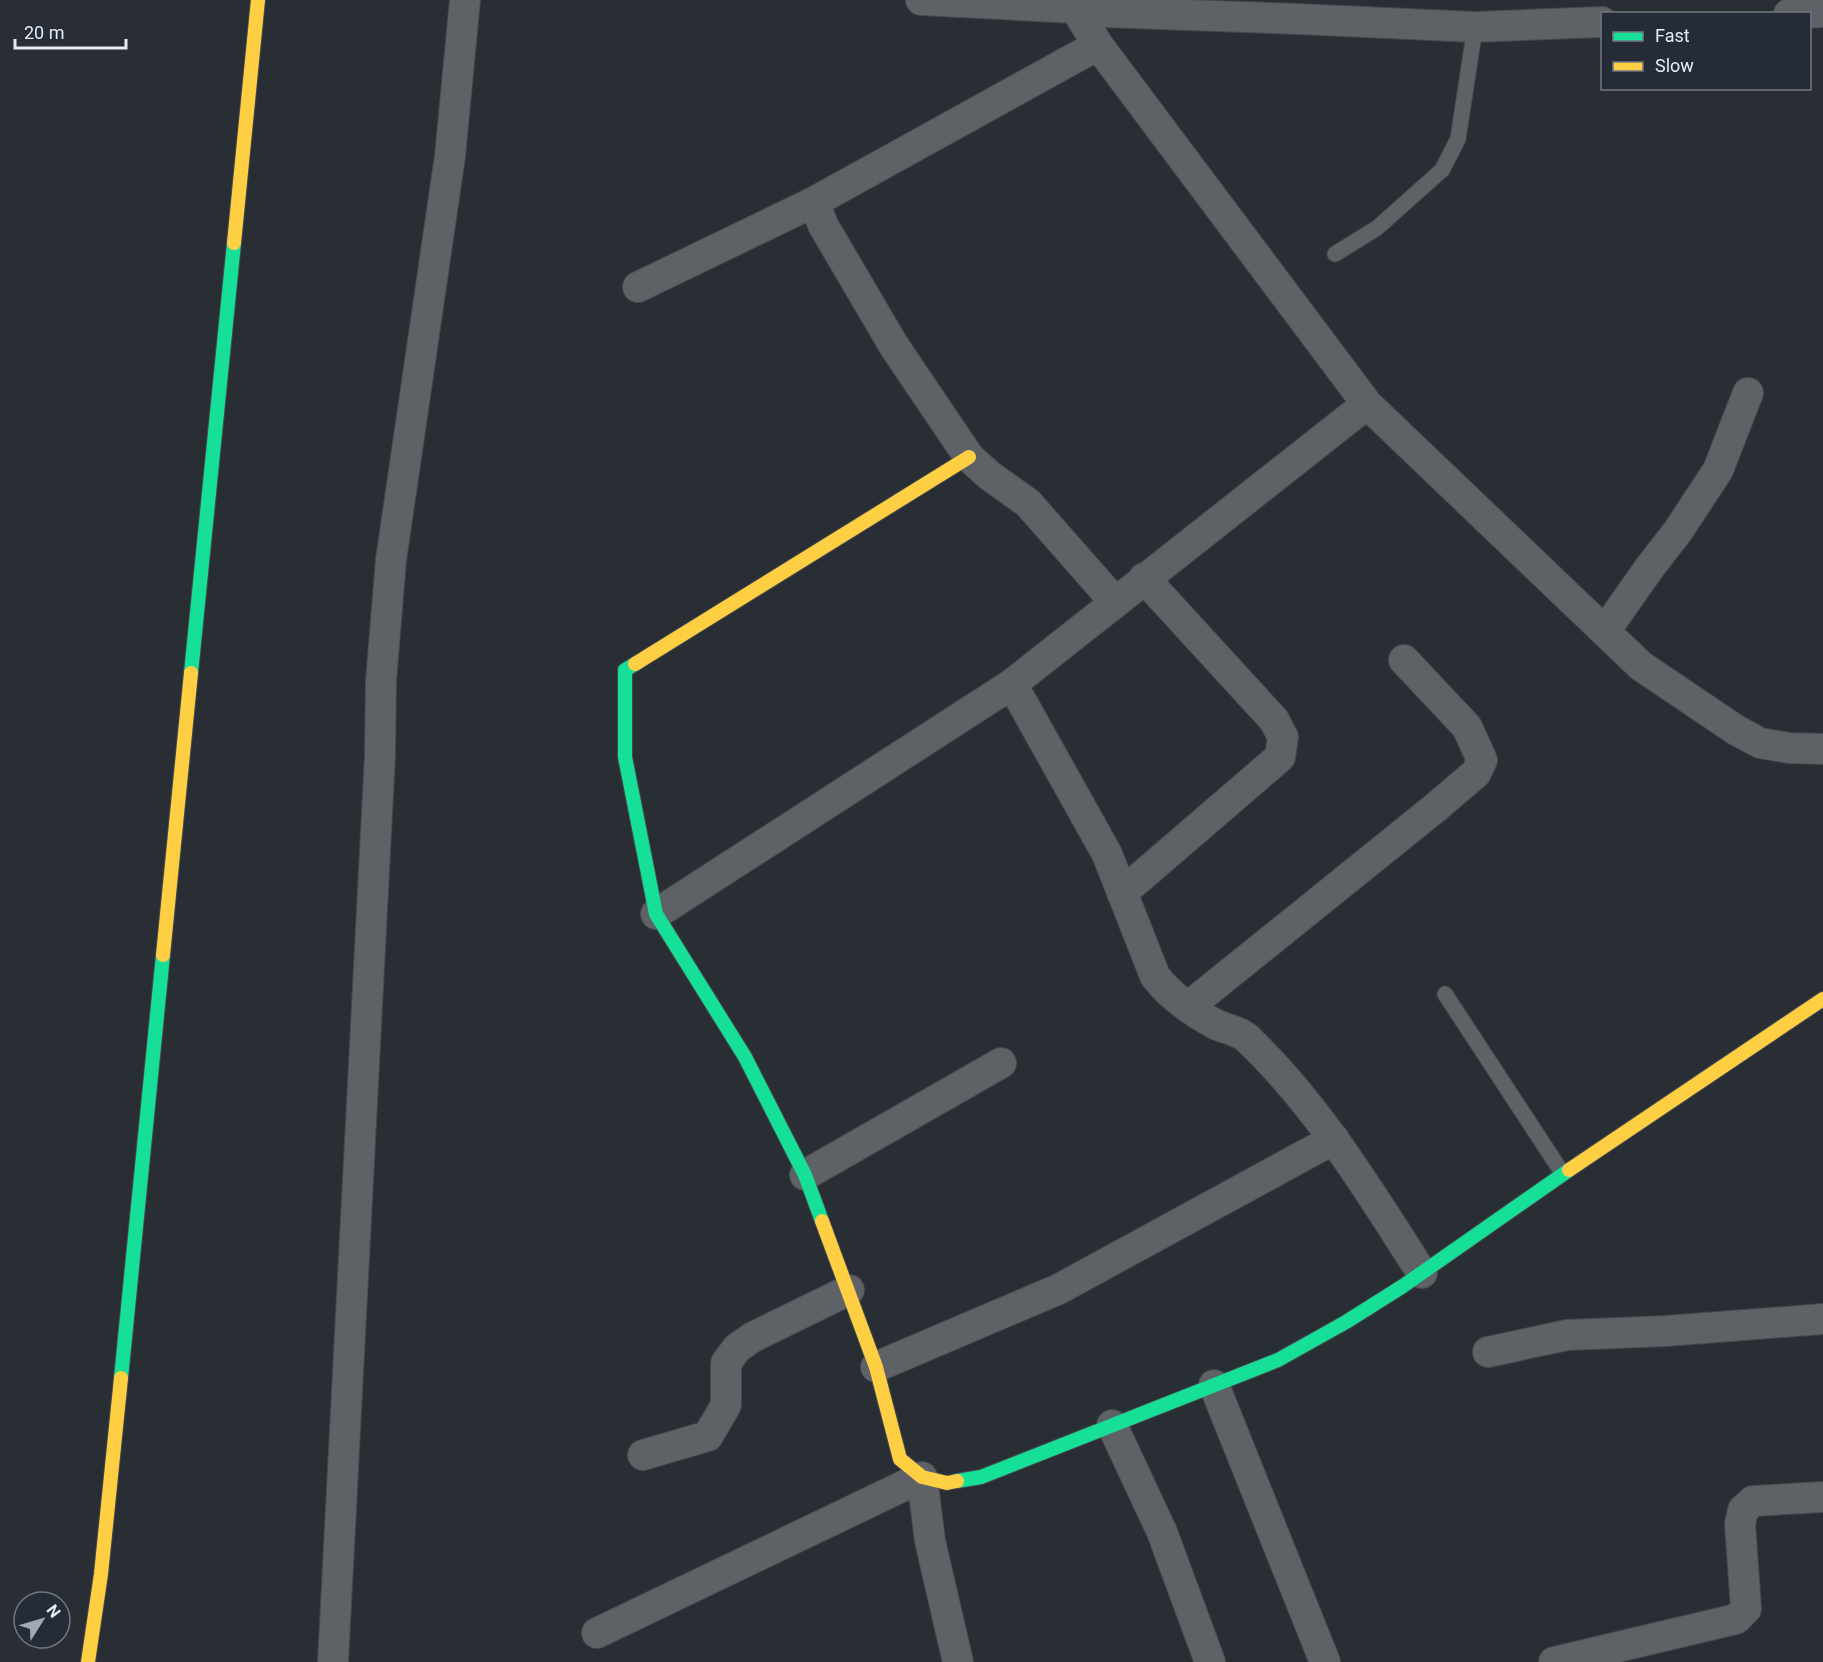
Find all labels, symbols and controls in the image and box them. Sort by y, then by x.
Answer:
scale bar [15,12,126,50]
legend [1601,12,1811,90]
text: 20 m [24,22,64,43]
text: Fast [1655,25,1690,46]
text: Slow [1655,55,1694,76]
north arrow [12,1590,72,1650]
text: N [43,1601,65,1622]

